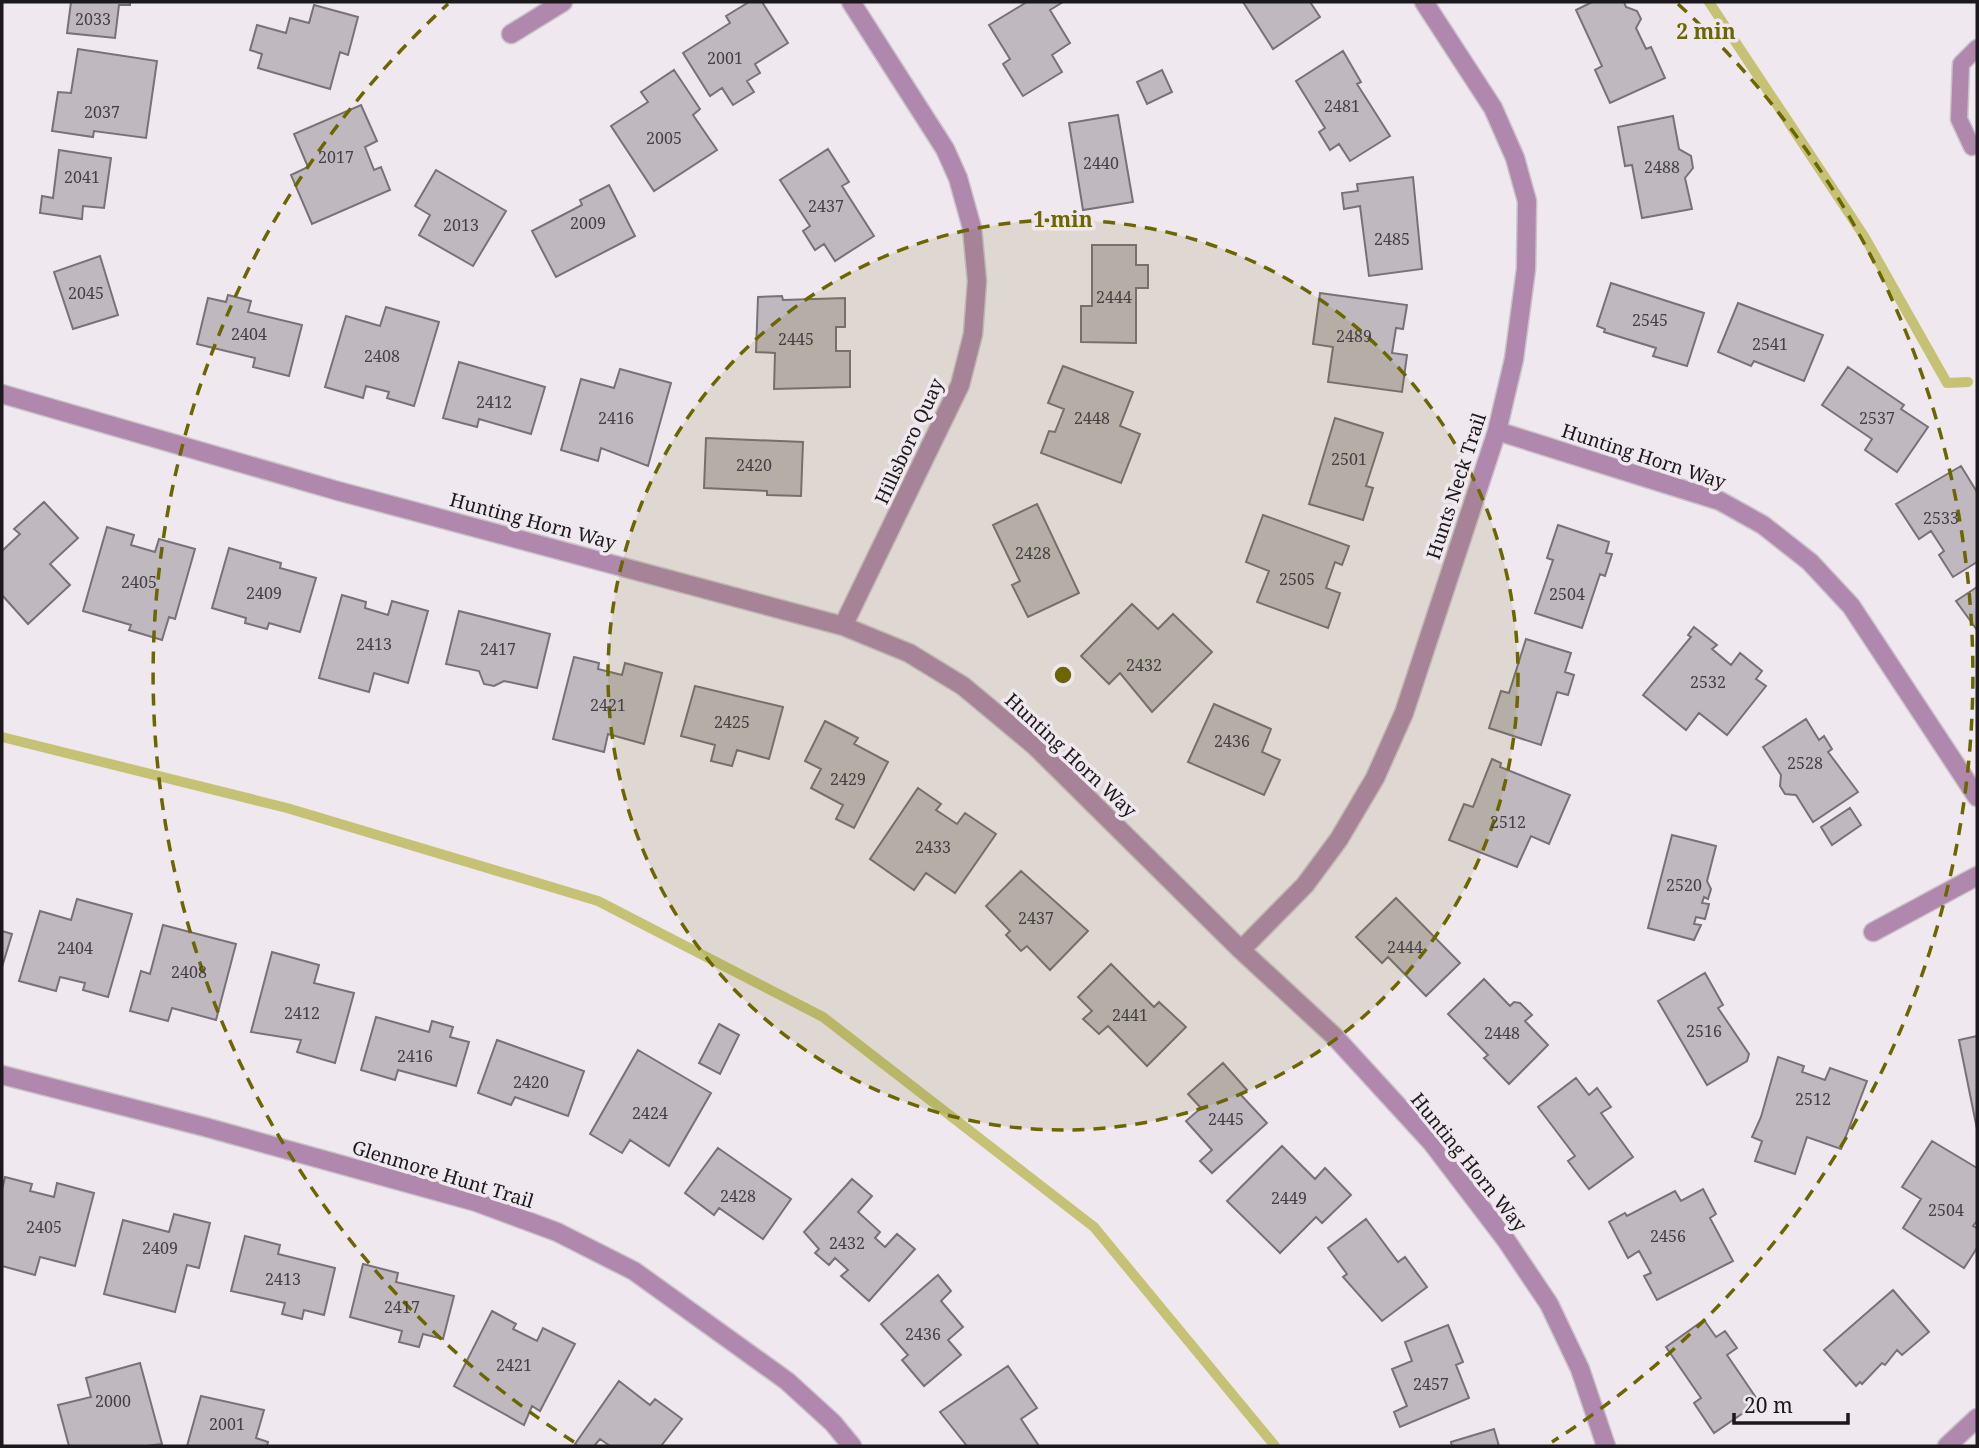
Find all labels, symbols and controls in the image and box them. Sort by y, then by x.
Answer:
house number: 2033 [75,8,111,30]
text: 2 min [1676,17,1736,45]
house number: 2001 [707,47,743,69]
house number: 2481 [1324,95,1360,117]
house number: 2037 [84,101,120,123]
house number: 2005 [646,127,682,149]
house number: 2017 [318,146,354,168]
house number: 2440 [1083,152,1119,174]
house number: 2488 [1644,156,1680,178]
house number: 2041 [64,166,100,188]
house number: 2437 [808,195,844,217]
text: 1 min [1033,205,1093,233]
house number: 2009 [570,212,606,234]
house number: 2013 [443,214,479,236]
house number: 2485 [1374,228,1410,250]
house number: 2045 [68,282,104,304]
house number: 2444 [1096,286,1132,308]
house number: 2545 [1632,309,1668,331]
house number: 2404 [231,323,267,345]
house number: 2489 [1336,325,1372,347]
house number: 2445 [778,328,814,350]
house number: 2541 [1752,333,1788,355]
house number: 2408 [364,345,400,367]
street label: Hillsboro Quay [868,374,950,508]
house number: 2412 [476,391,512,413]
house number: 2416 [598,407,634,429]
house number: 2448 [1074,407,1110,429]
house number: 2537 [1859,407,1895,429]
street label: Hunts Neck Trail [1420,409,1492,563]
street label: Hunting Horn Way [1558,417,1730,495]
house number: 2501 [1331,448,1367,470]
house number: 2420 [736,454,772,476]
street label: Hunting Horn Way [447,486,619,556]
house number: 2533 [1923,507,1959,529]
house number: 2428 [1015,542,1051,564]
house number: 2505 [1279,568,1315,590]
house number: 2405 [121,571,157,593]
house number: 2409 [246,582,282,604]
house number: 2504 [1549,583,1585,605]
house number: 2413 [356,633,392,655]
house number: 2417 [480,638,516,660]
house number: 2432 [1126,654,1162,676]
centre of rings [1051,663,1075,687]
house number: 2532 [1690,671,1726,693]
street label: Hunting Horn Way [999,687,1143,823]
house number: 2421 [590,694,626,716]
house number: 2425 [714,711,750,733]
house number: 2436 [1214,730,1250,752]
house number: 2528 [1787,752,1823,774]
house number: 2429 [830,768,866,790]
house number: 2512 [1490,811,1526,833]
house number: 2433 [915,836,951,858]
house number: 2520 [1666,874,1702,896]
house number: 2437 [1018,907,1054,929]
house number: 2444 [1387,936,1423,958]
house number: 2404 [57,937,93,959]
house number: 2408 [171,961,207,983]
house number: 2412 [284,1002,320,1024]
house number: 2441 [1112,1004,1148,1026]
house number: 2516 [1686,1020,1722,1042]
house number: 2448 [1484,1022,1520,1044]
house number: 2416 [397,1045,433,1067]
house number: 2420 [513,1071,549,1093]
street label: Hunting Horn Way [1405,1087,1533,1237]
house number: 2512 [1795,1088,1831,1110]
house number: 2424 [632,1102,668,1124]
house number: 2445 [1208,1108,1244,1130]
street label: Glenmore Hunt Trail [349,1134,537,1214]
house number: 2428 [720,1185,756,1207]
house number: 2449 [1271,1187,1307,1209]
house number: 2504 [1928,1199,1964,1221]
house number: 2405 [26,1216,62,1238]
house number: 2456 [1650,1225,1686,1247]
house number: 2432 [829,1232,865,1254]
house number: 2409 [142,1237,178,1259]
house number: 2413 [265,1268,301,1290]
house number: 2417 [384,1296,420,1318]
house number: 2436 [905,1323,941,1345]
house number: 2421 [496,1354,532,1376]
house number: 2457 [1413,1373,1449,1395]
scale bar [1734,1382,1848,1426]
house number: 2000 [95,1390,131,1412]
text: 20 m [1744,1391,1793,1419]
house number: 2001 [209,1413,245,1435]

